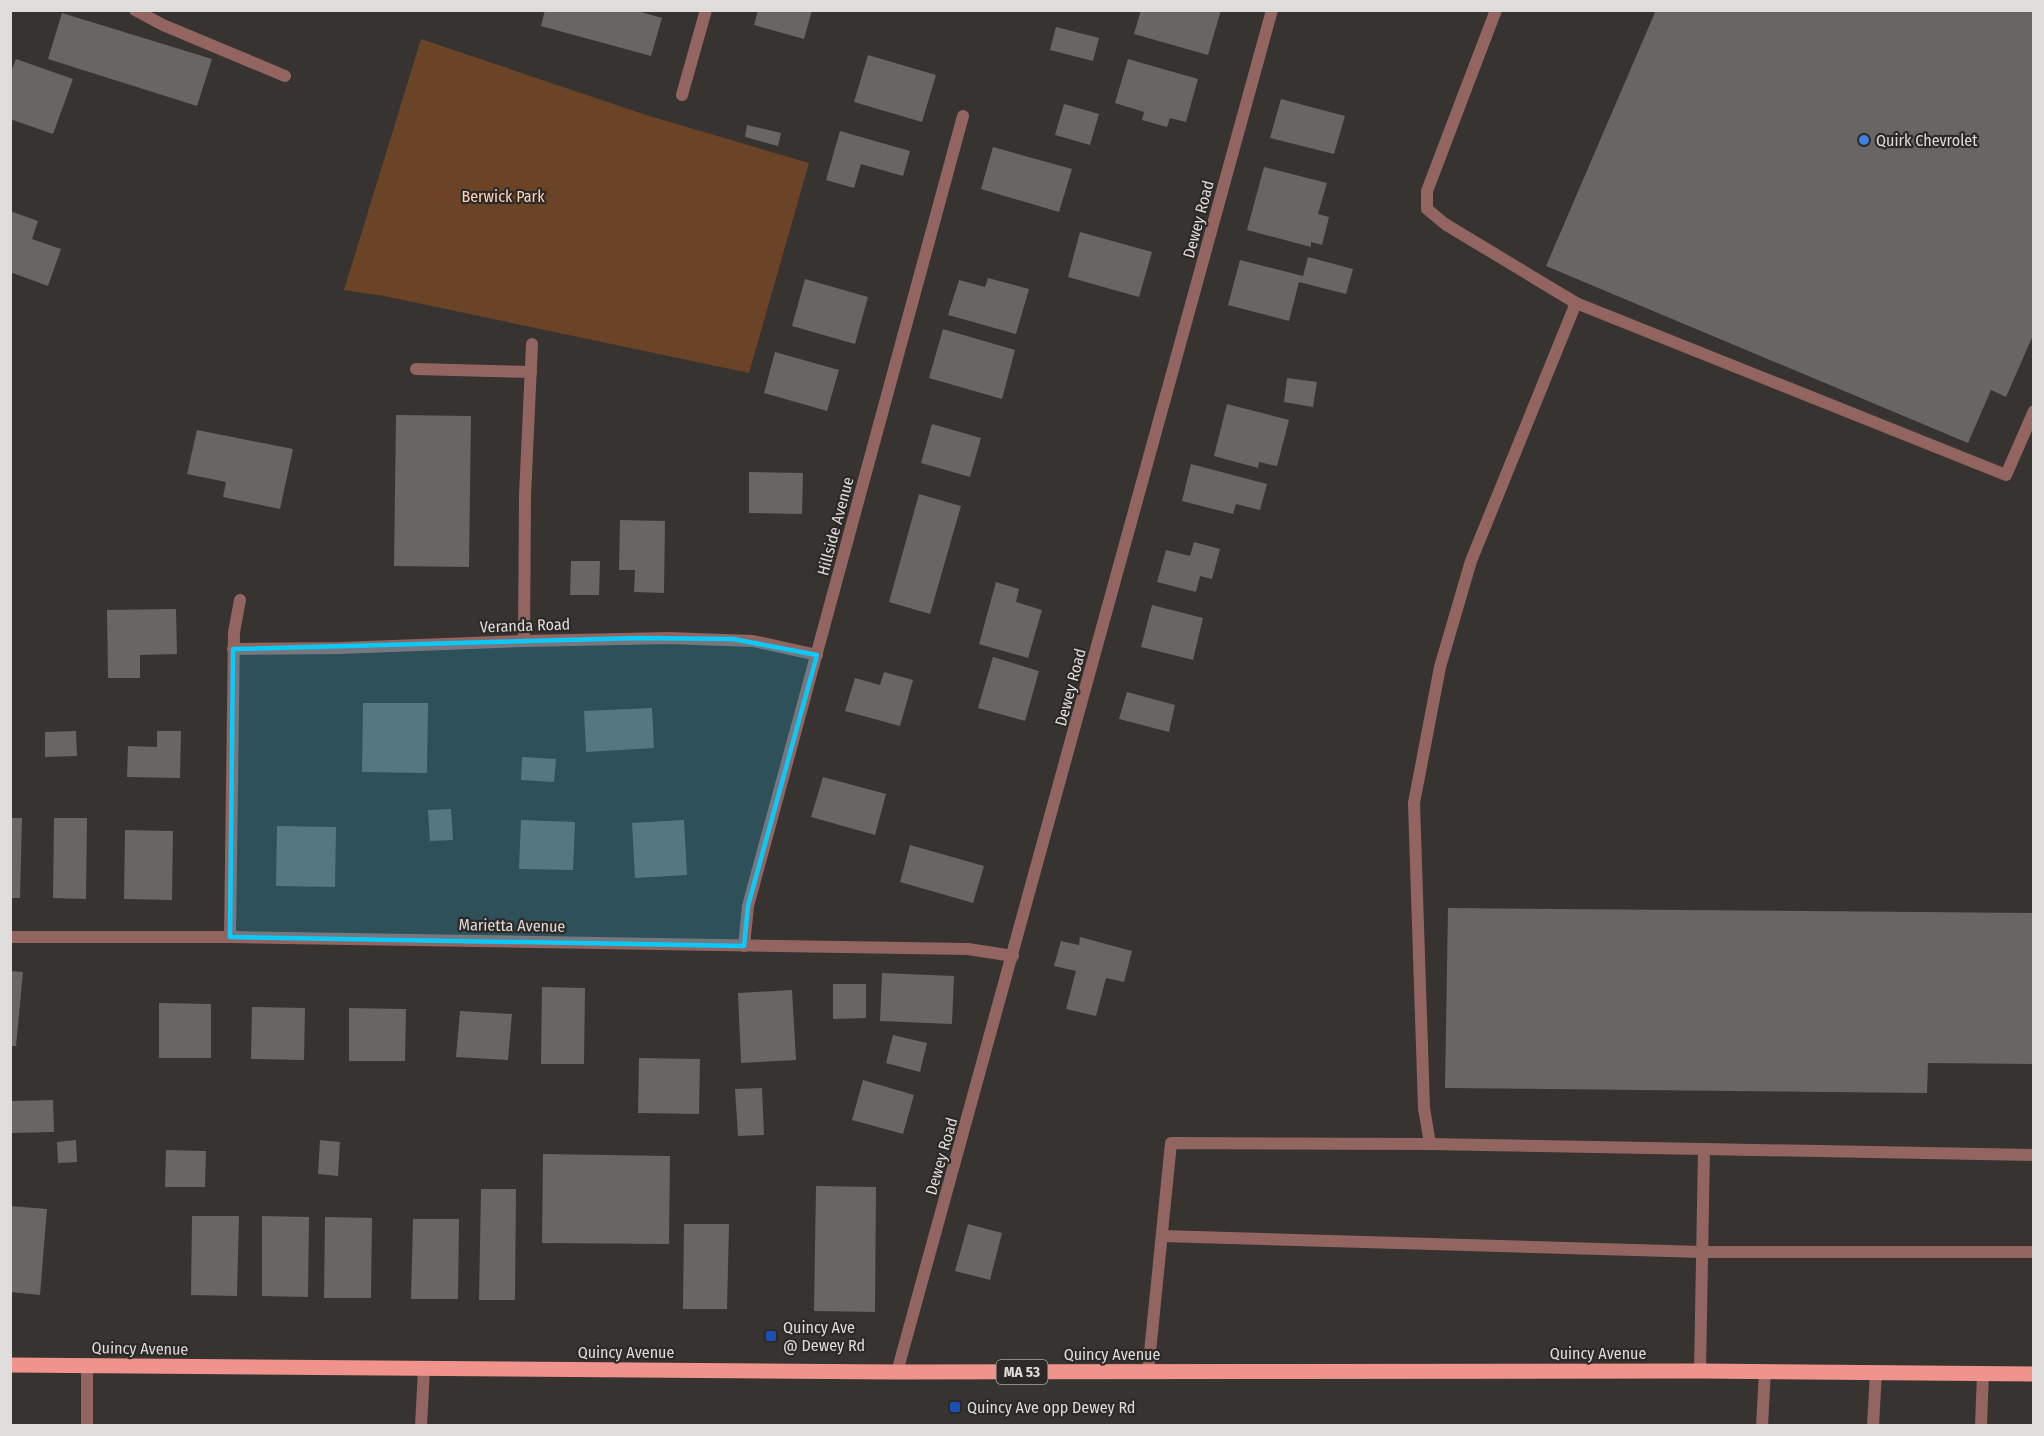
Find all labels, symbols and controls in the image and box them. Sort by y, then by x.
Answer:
place label: Quirk Chevrolet [1876,131,1978,150]
marker: Quirk Chevrolet [1857,133,1871,147]
street label: Dewey Road [1179,178,1218,260]
park label: Berwick Park [461,187,545,206]
street label: Hillside Avenue [813,475,858,578]
street label: Veranda Road [480,614,571,637]
street label: Dewey Road [1051,646,1090,728]
street label: Marietta Avenue [458,915,566,936]
street label: Dewey Road [921,1115,962,1197]
place label: Quincy Ave @ Dewey Rd [783,1318,865,1355]
marker: Quincy Ave @ Dewey Rd [764,1329,778,1343]
street label: Quincy Avenue [91,1338,189,1359]
street label: Quincy Avenue [578,1343,674,1362]
street label: Quincy Avenue [1550,1344,1646,1363]
street label: Quincy Avenue [1064,1345,1160,1364]
road number: MA 53 [996,1360,1048,1384]
place label: Quincy Ave opp Dewey Rd [967,1398,1135,1417]
marker: Quincy Ave opp Dewey Rd [948,1400,962,1414]

